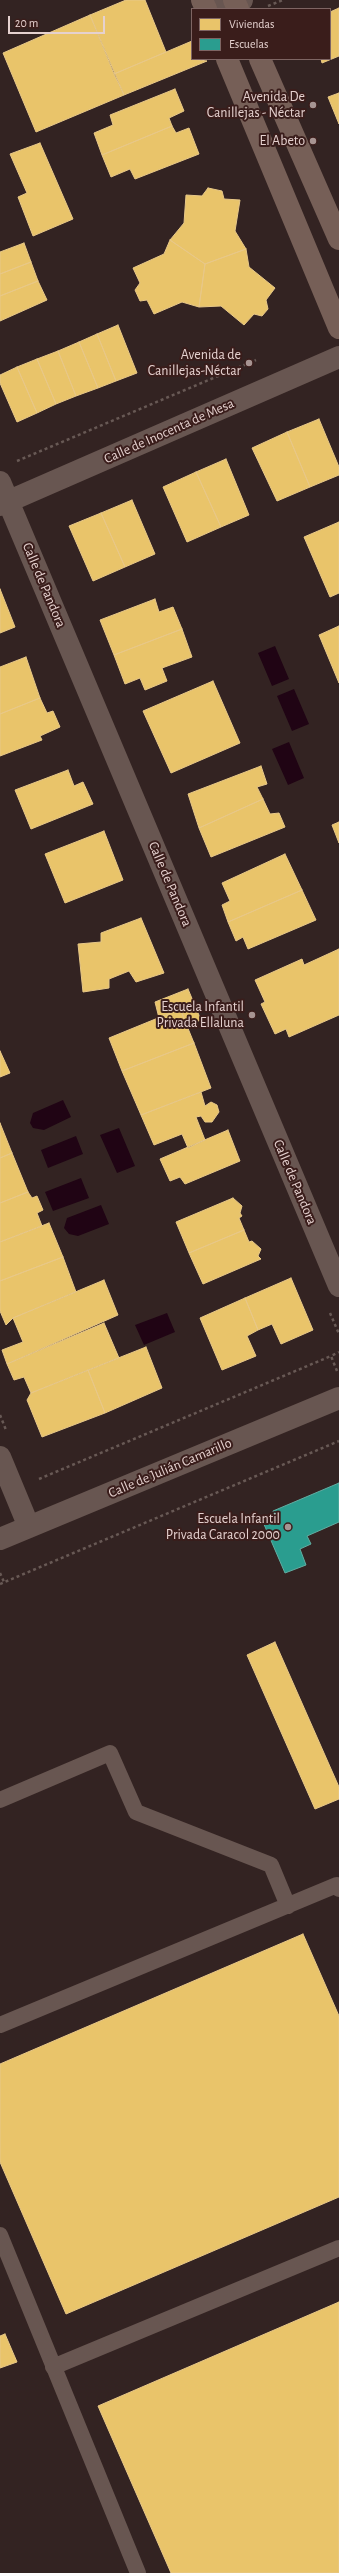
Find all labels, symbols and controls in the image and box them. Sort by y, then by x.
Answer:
scale bar [10,8,107,34]
legend [191,8,331,60]
text: 20 m [15,17,38,29]
text: Viviendas [229,18,275,30]
text: Escuelas [229,38,268,50]
place label: Avenida De Canillejas - Néctar [207,89,305,122]
marker: Avenida De Canillejas - Néctar [308,100,318,110]
place label: El Abeto [260,133,305,149]
marker: El Abeto [308,136,318,146]
place label: Avenida de Canillejas-Néctar [148,347,241,380]
marker: Avenida de Canillejas-Néctar [244,358,254,368]
street label: Calle de Inocenta de Mesa [101,395,237,467]
street label: Calle de Pandora [19,540,69,630]
street label: Calle de Pandora [145,839,195,929]
place label: Escuela Infantil Privada Ellaluna [157,999,244,1032]
marker: Escuela Infantil Privada Ellaluna [247,1010,257,1020]
street label: Calle de Pandora [270,1137,320,1227]
street label: Calle de Julián Camarillo [106,1434,234,1502]
place label: Escuela Infantil Privada Caracol 2000 [166,1511,280,1544]
marker: Escuela Infantil Privada Caracol 2000 [283,1522,293,1532]

